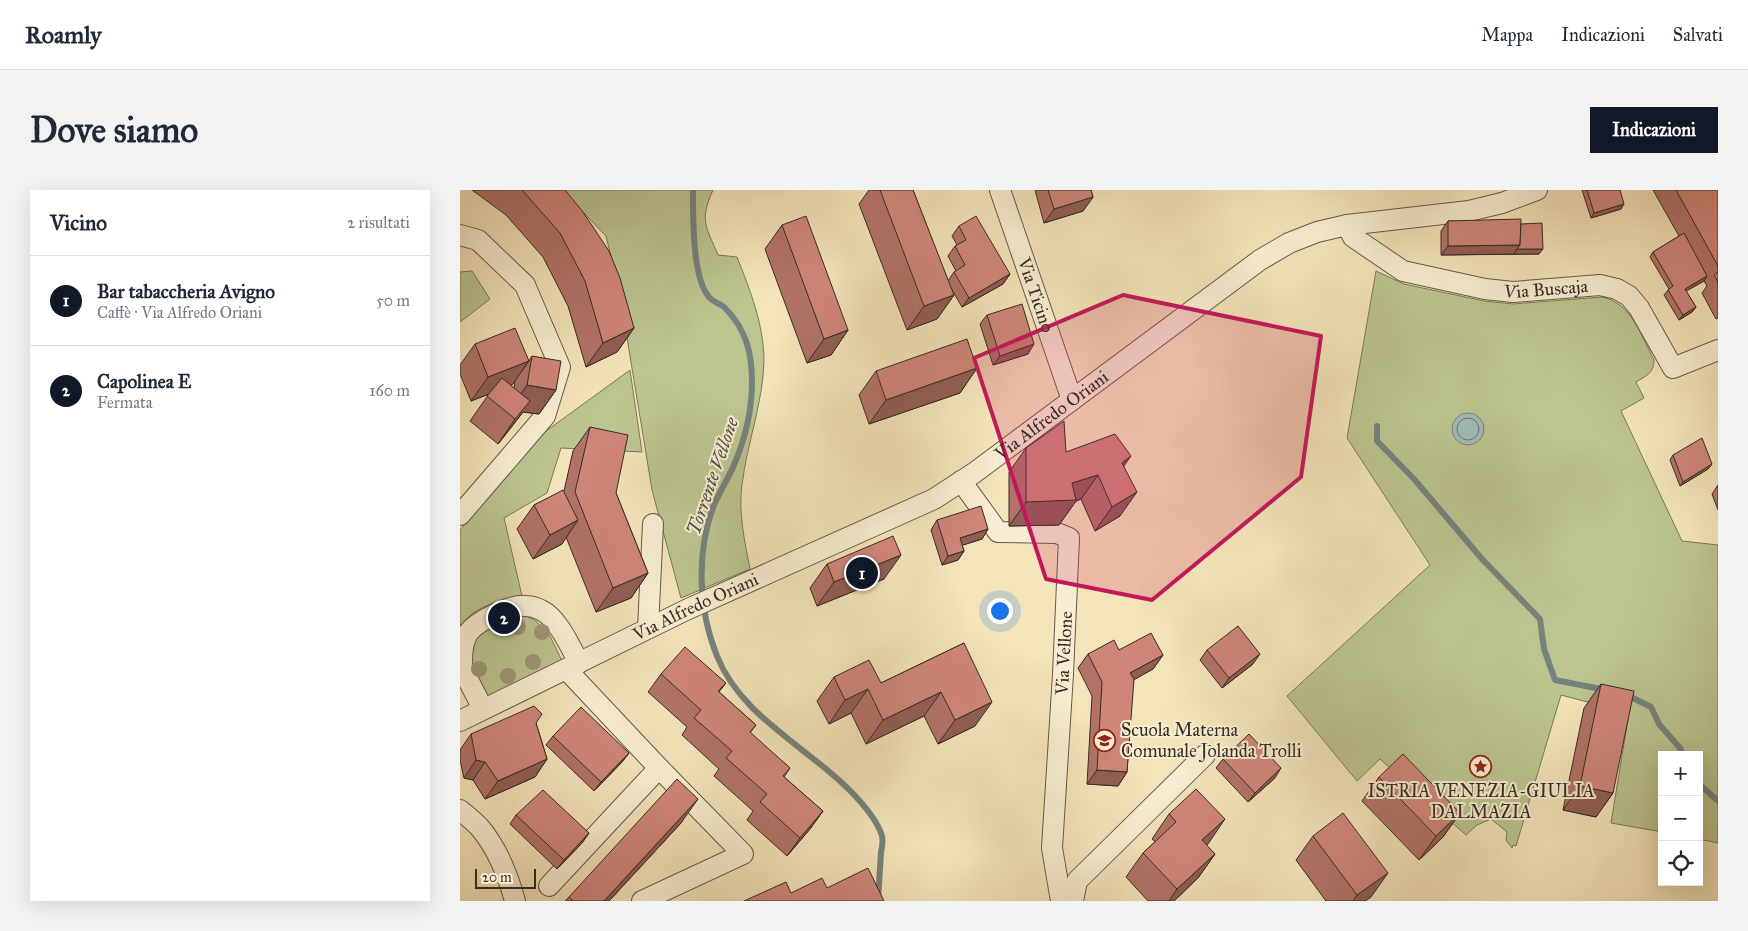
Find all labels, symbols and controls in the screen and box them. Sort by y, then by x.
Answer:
text: Roamly [25,20,102,50]
text: Mappa [1481,24,1533,46]
text: Indicazioni [1561,24,1645,46]
text: Salvati [1673,24,1723,46]
button: Indicazioni [1590,107,1718,153]
text: Dove siamo [30,109,198,152]
text: Vicino [50,210,107,236]
text: 2 risultati [347,213,410,232]
street label: Via Ticino [1013,254,1059,335]
street label: Via Buscaja [1502,275,1589,303]
text: Bar tabaccheria Avigno [97,280,275,303]
text: 1 [63,291,69,310]
text: 50 m [376,291,410,310]
text: Caffè · Via Alfredo Oriani [97,303,262,322]
street label: Via Alfredo Oriani [990,366,1113,465]
text: Capolinea E [97,370,191,393]
text: 2 [62,381,70,400]
text: 160 m [369,381,410,400]
text: Fermata [97,393,152,412]
water label: Torrente Vellone [682,413,744,538]
pin: 1 [846,554,878,592]
street label: Via Alfredo Oriani [628,568,762,646]
your location [987,598,1013,624]
pin: 2 [488,599,520,637]
street label: Via Vellone [1051,611,1077,696]
place label: Scuola Materna Comunale Jolanda Trolli [1121,719,1302,763]
school or university icon: Scuola Materna Comunale Jolanda Trolli [1093,728,1117,752]
map controls [1658,751,1703,886]
button: + [1658,751,1703,796]
place icon: ISTRIA VENEZIA-GIULIA DALMAZIA [1469,754,1493,778]
place label: ISTRIA VENEZIA-GIULIA DALMAZIA [1367,780,1595,823]
button: − [1658,796,1703,841]
button: locate [1658,841,1703,886]
scale bar [475,866,536,889]
text: 20 m [482,869,512,886]

